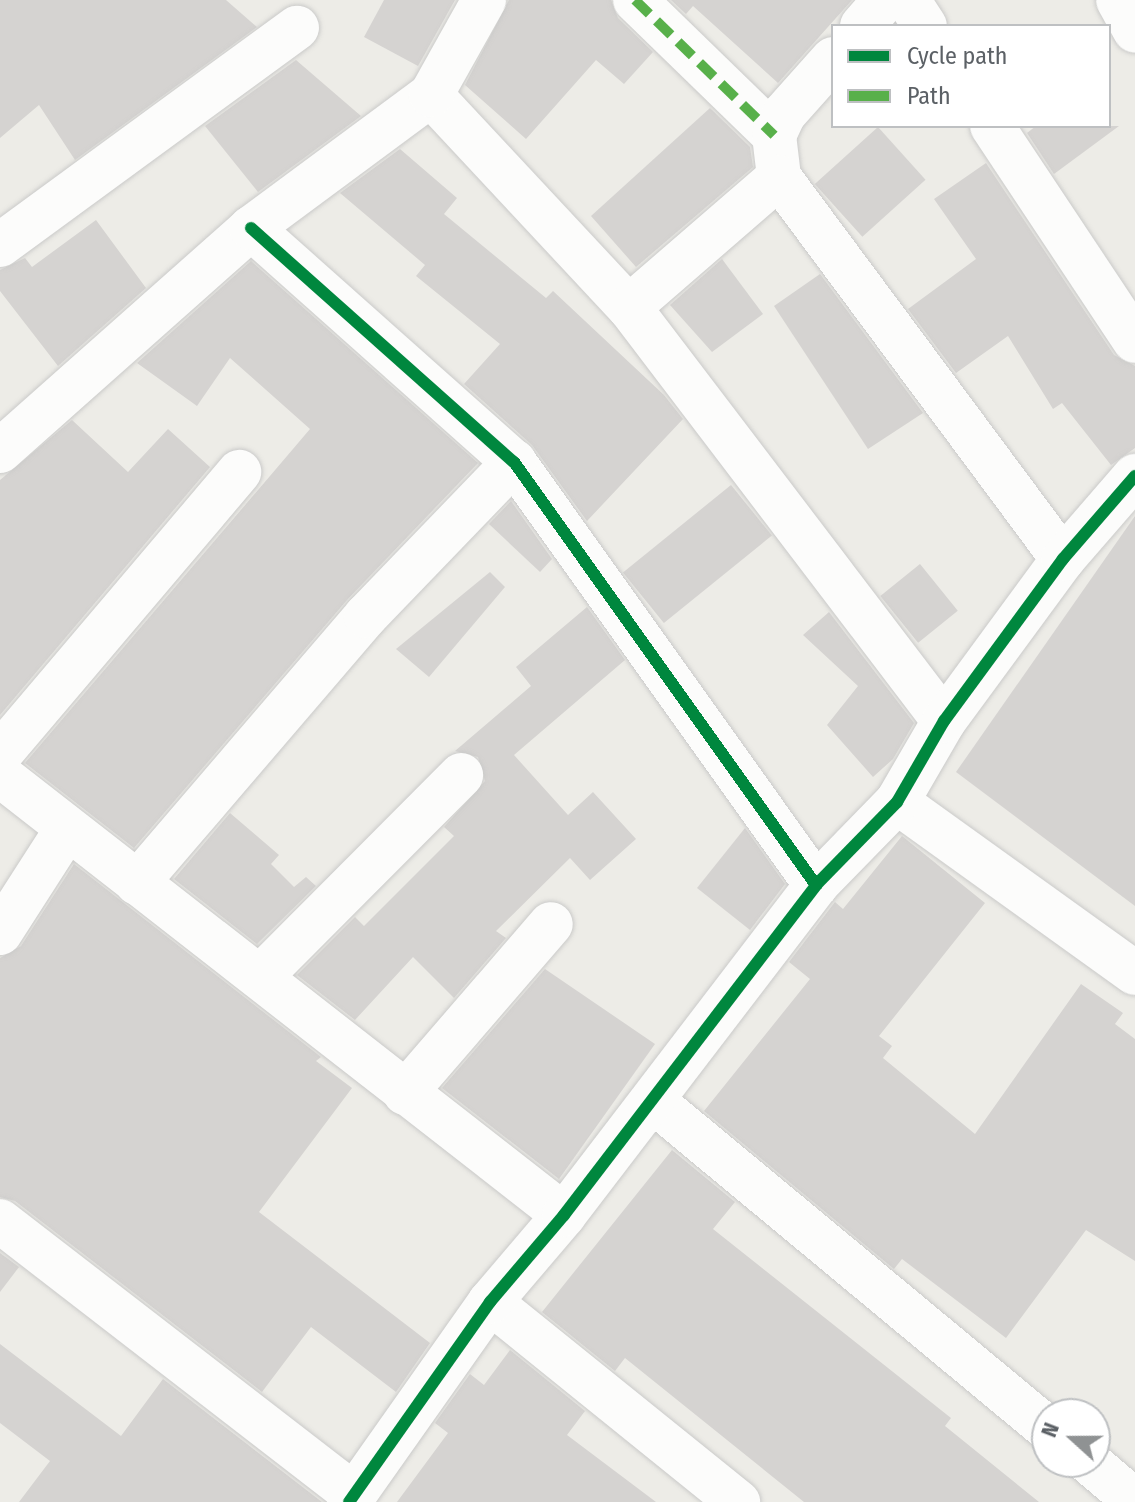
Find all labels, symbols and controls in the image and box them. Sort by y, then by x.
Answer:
legend [831,24,1111,128]
text: Cycle path [907,42,1007,70]
text: Path [907,82,951,110]
north arrow [1031,1398,1111,1478]
text: N [1035,1419,1065,1441]

